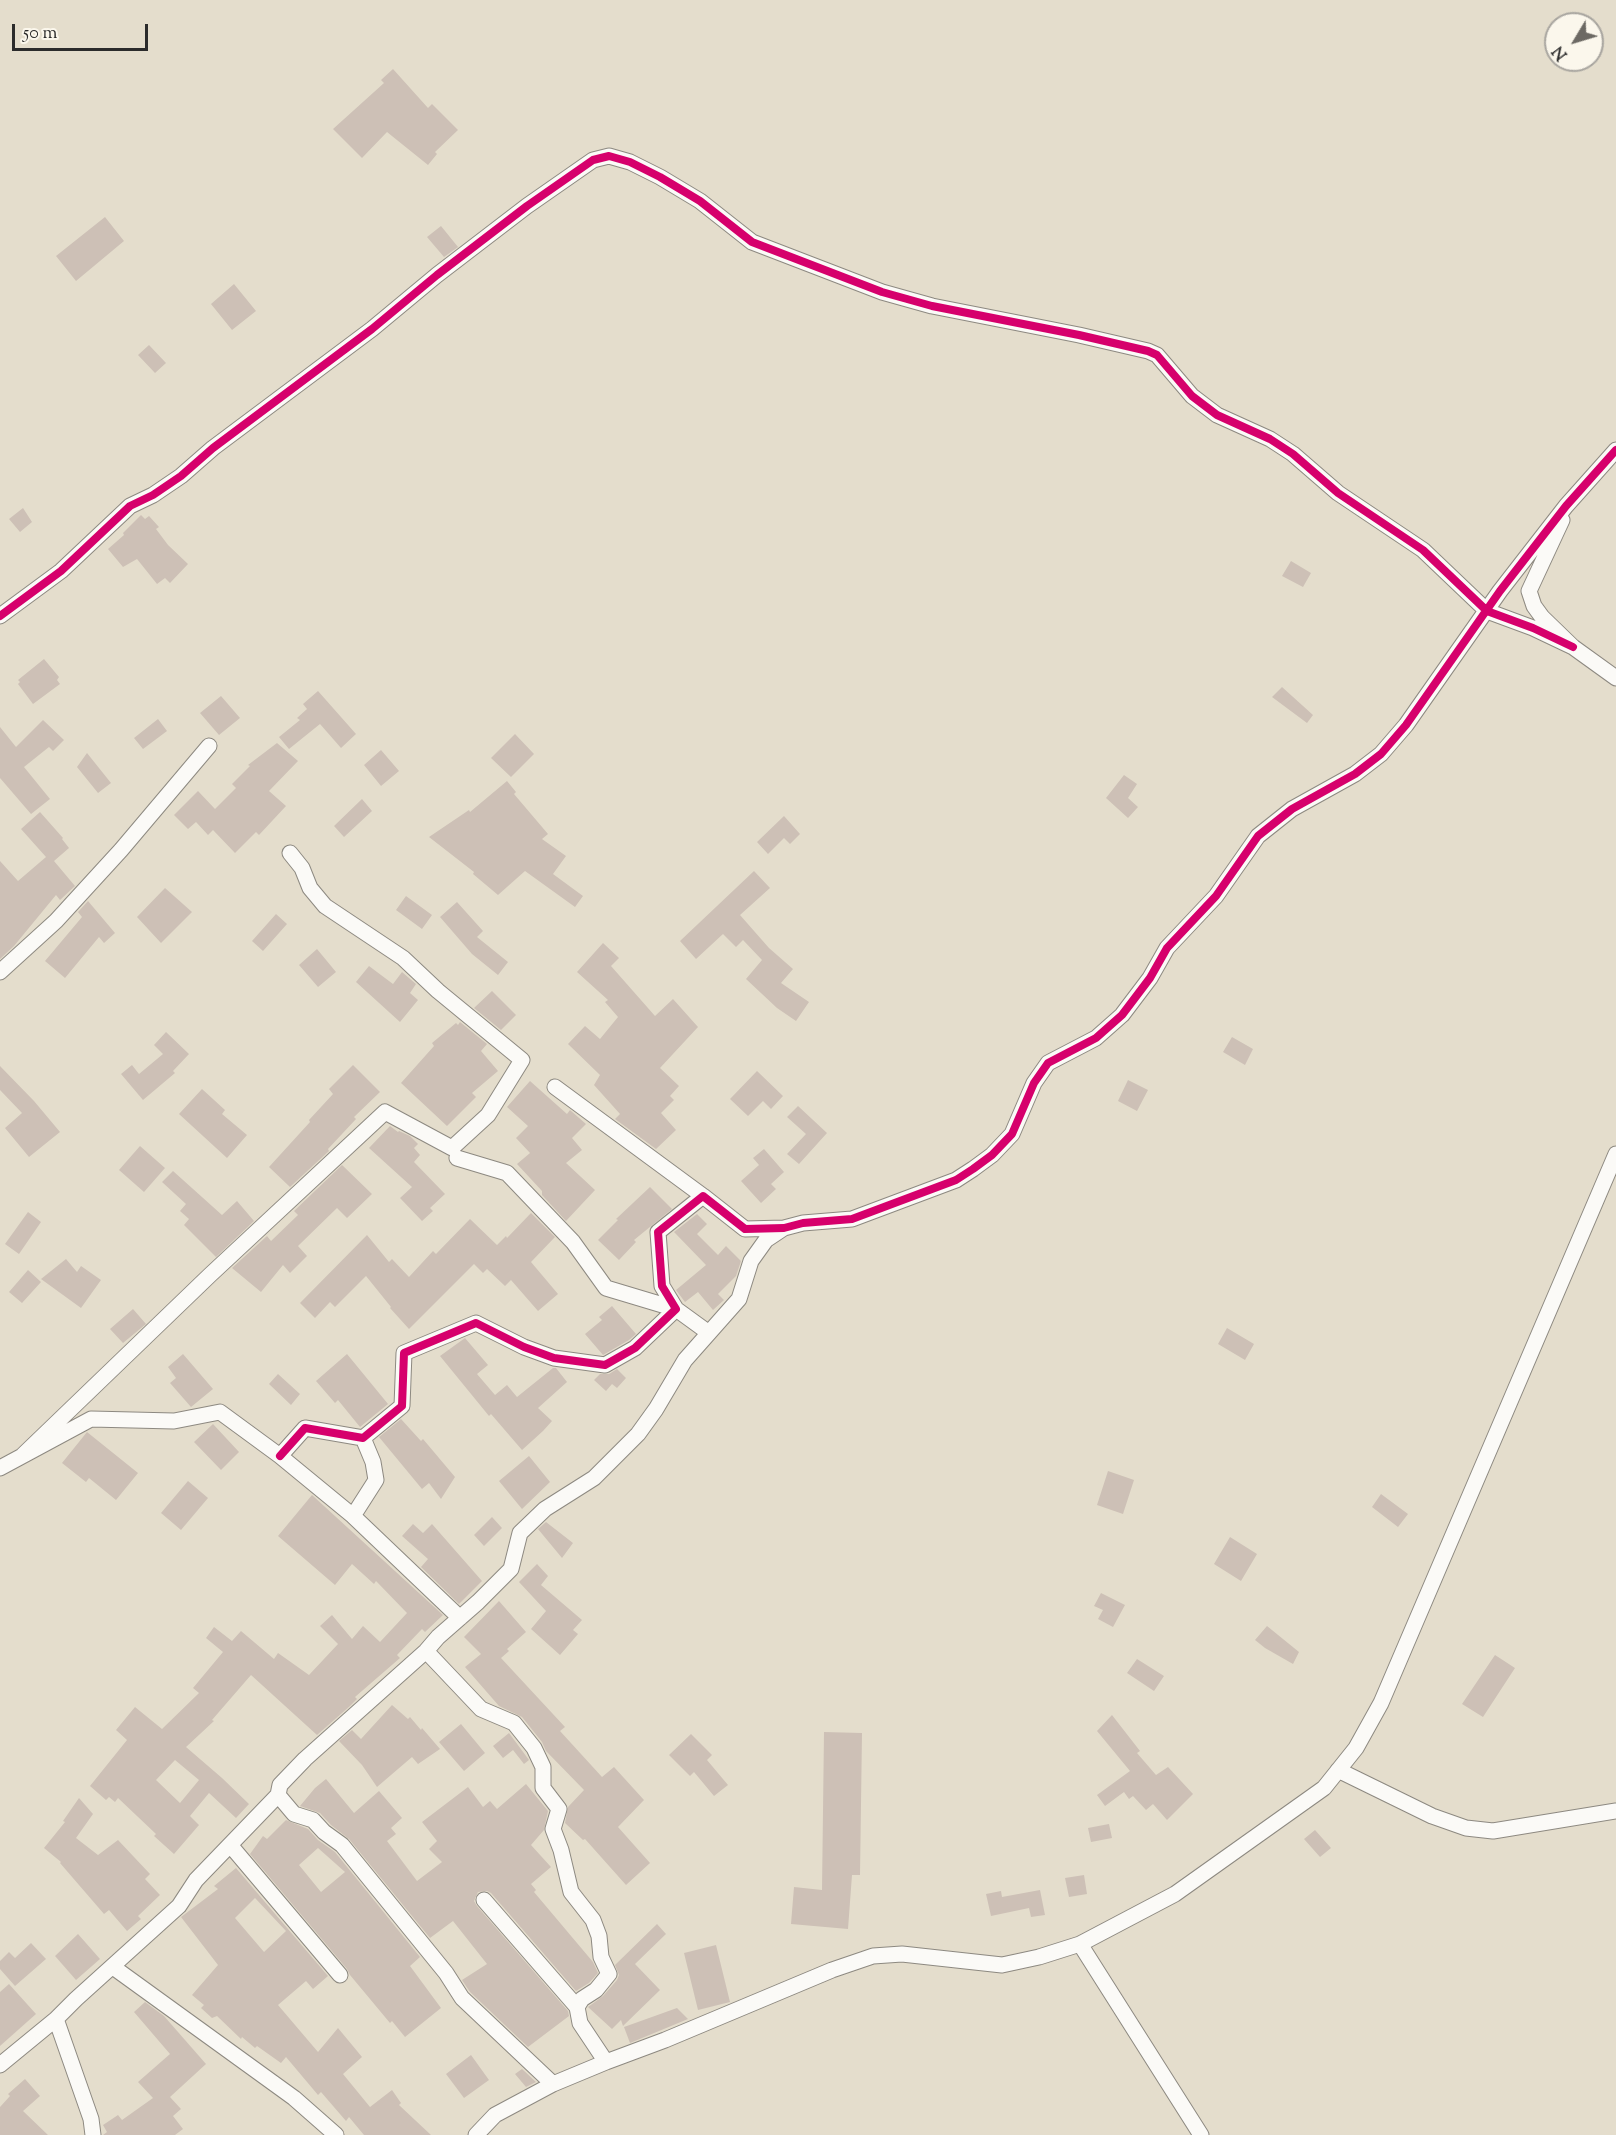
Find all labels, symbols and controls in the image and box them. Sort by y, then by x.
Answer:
scale bar [15,12,152,50]
north arrow [1544,12,1604,72]
text: 50 m [23,21,57,47]
text: N [1548,40,1574,64]

